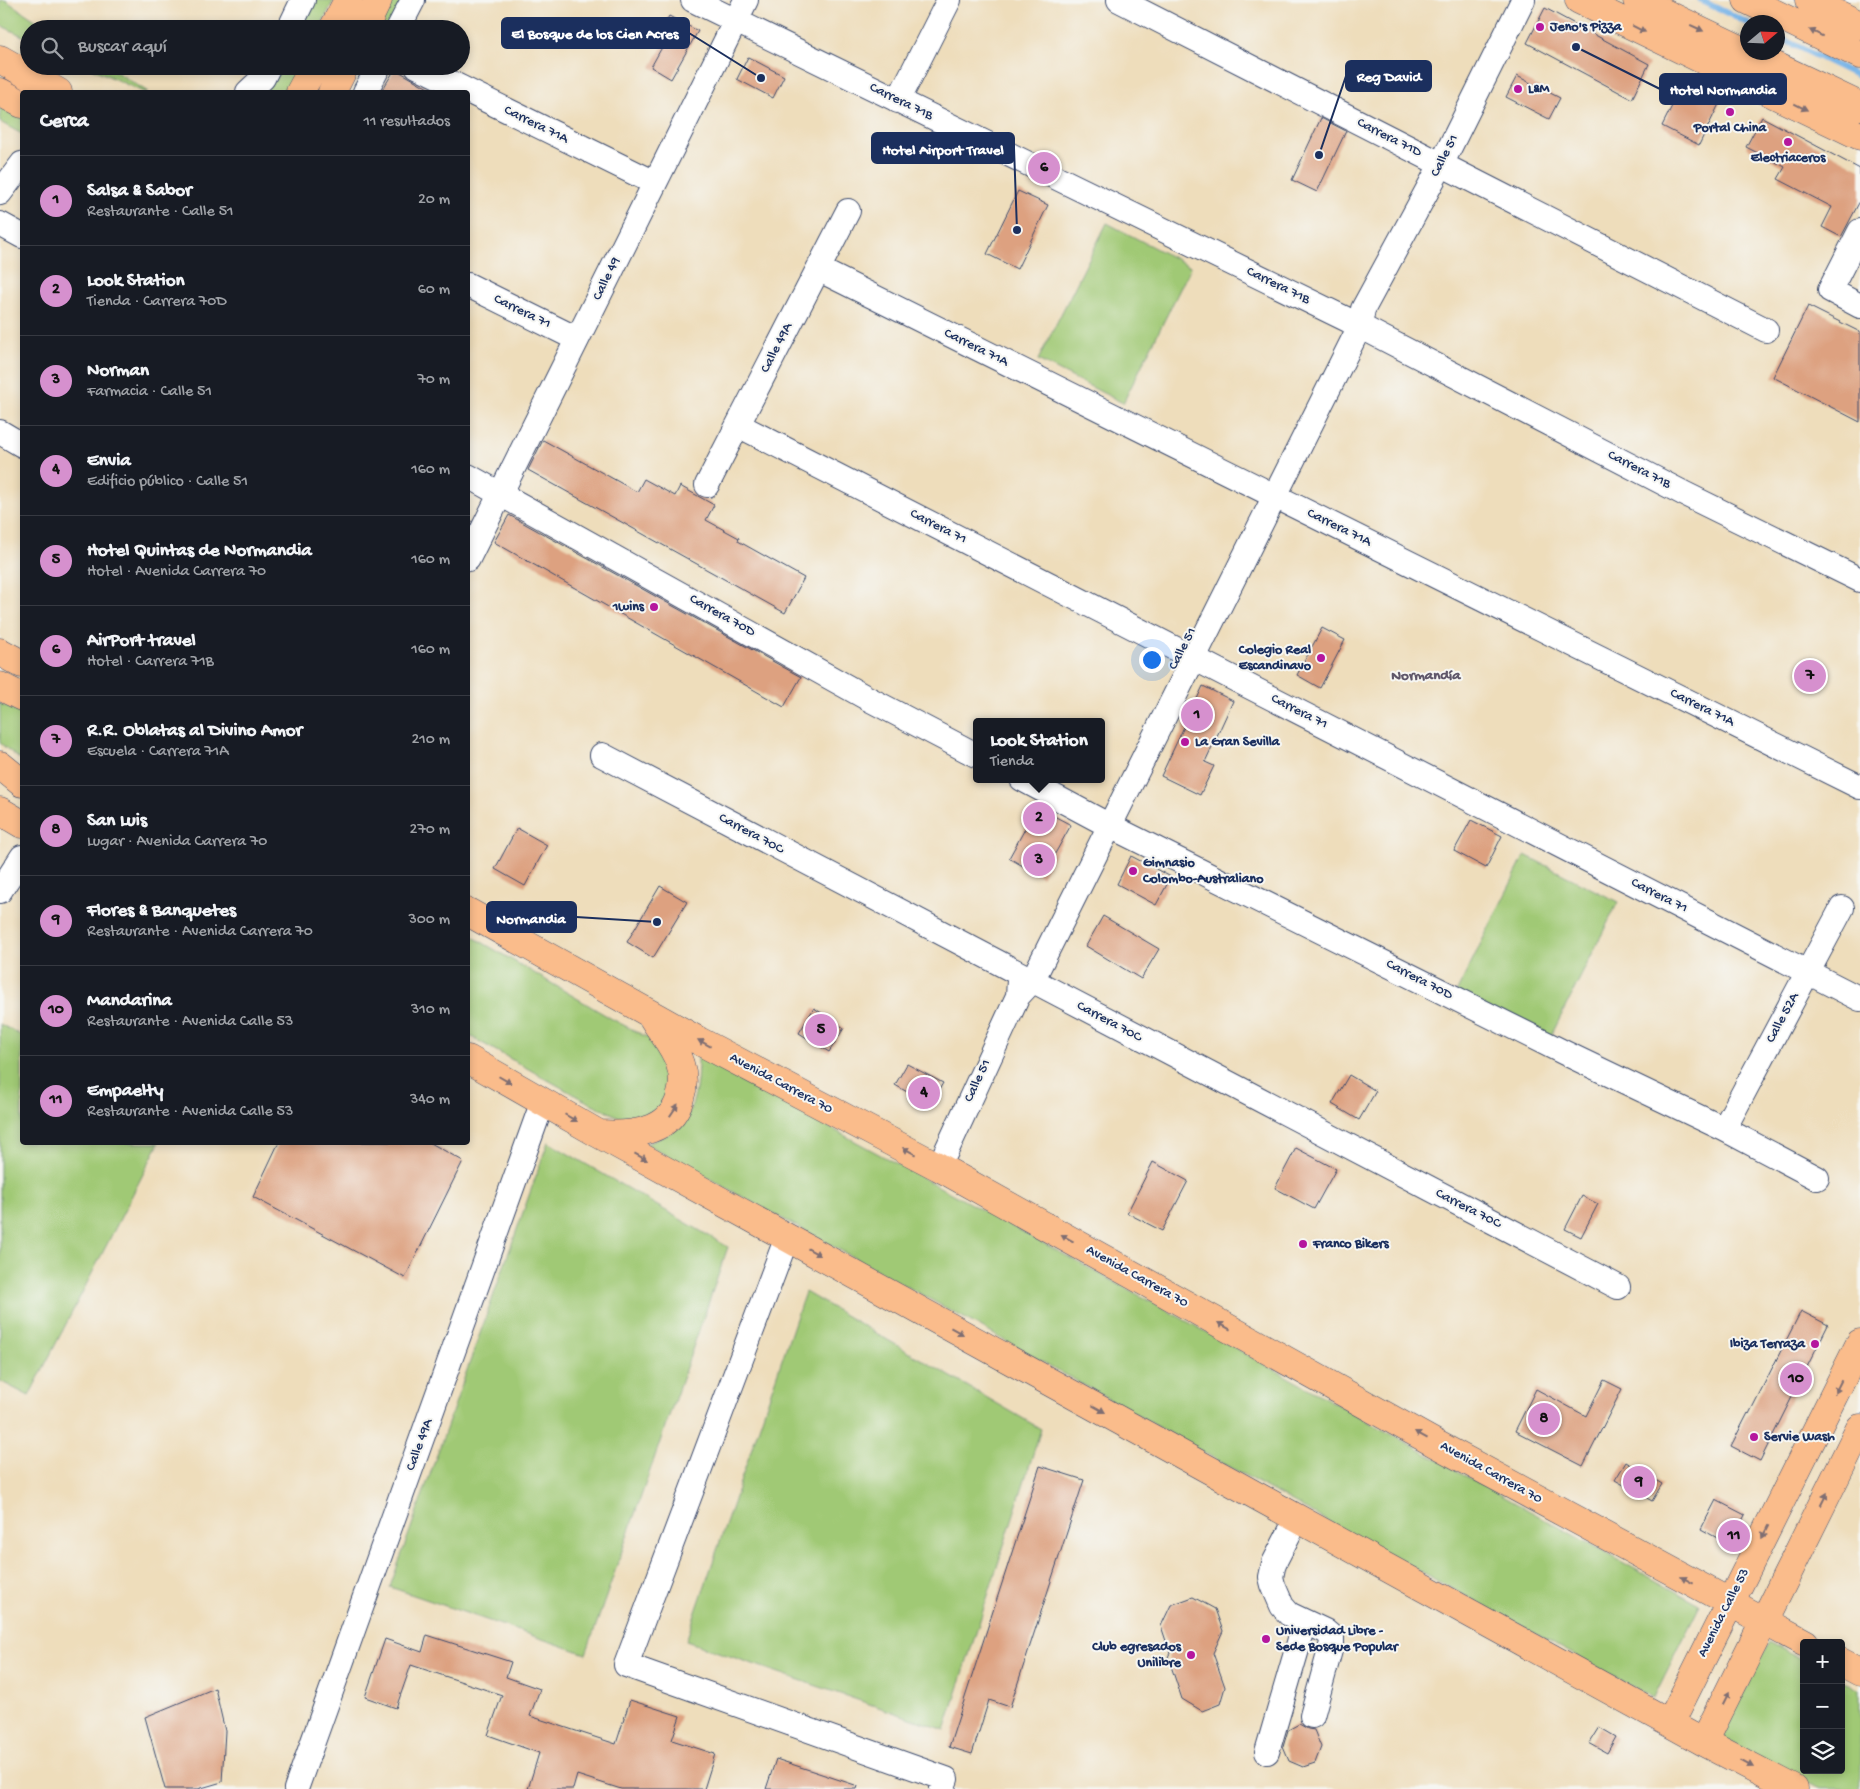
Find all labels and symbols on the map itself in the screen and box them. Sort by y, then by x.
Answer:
north arrow [1740,15,1785,60]
callout: El Bosque de los Cien Acres [502,18,689,48]
place label: Jeno's Pizza [1549,19,1623,36]
marker: Jeno's Pizza [1534,21,1546,33]
one-way arrow [1632,25,1646,33]
one-way arrow [1690,25,1704,33]
text: El Bosque de los Cien Acres [511,26,680,44]
one-way arrow [1809,29,1823,37]
callout: Reg David [1346,61,1431,91]
text: Reg David [1356,69,1423,87]
callout: Hotel Normandia [1660,74,1786,104]
street label: Carrera 71B [866,79,936,125]
place label: L&M [1528,81,1551,98]
text: Hotel Normandia [1670,82,1777,100]
marker: L&M [1512,83,1524,95]
street label: Carrera 71A [501,102,572,148]
one-way arrow [1794,103,1808,111]
marker: Portal China [1724,106,1736,118]
street label: Carrera 71D [1354,114,1425,162]
place label: Portal China [1693,120,1767,137]
street label: Calle 51 [1427,132,1463,180]
callout: Hotel Airport Travel [872,133,1014,163]
marker: Electriaceros [1782,136,1794,148]
text: Hotel Airport Travel [882,142,1005,160]
pin: 6 [1028,149,1060,187]
place label: Electriaceros [1751,150,1826,167]
street label: Calle 49 [589,255,625,303]
street label: Carrera 71B [1243,263,1313,309]
street label: Carrera 71 [491,291,553,333]
street label: Calle 49A [757,319,797,376]
street label: Carrera 71A [941,325,1012,371]
street label: Carrera 71B [1605,447,1674,494]
street label: Carrera 71 [907,505,969,549]
street label: Carrera 71A [1304,505,1375,551]
street label: Carrera 70D [686,591,759,642]
place label: 1wins [612,599,645,616]
marker: 1wins [648,601,660,613]
street label: Calle 51 [1165,625,1201,673]
place label: Colegio Real Escandinavo [1238,642,1312,675]
your location [1139,647,1165,673]
marker: Colegio Real Escandinavo [1315,652,1327,664]
pin: 7 [1794,657,1826,695]
district label: Normandía [1391,667,1461,685]
street label: Carrera 71A [1667,685,1738,731]
street label: Carrera 71 [1268,690,1330,734]
pin: 1 [1181,696,1213,734]
place label: La Gran Sevilla [1195,734,1281,751]
marker: La Gran Sevilla [1179,736,1191,748]
pin: 2 [1023,799,1055,837]
street label: Carrera 70C [715,810,788,859]
pin: 3 [1023,841,1055,879]
place label: Gimnasio Colombo-Australiano [1142,855,1264,888]
marker: Gimnasio Colombo-Australiano [1127,865,1139,877]
street label: Carrera 71 [1628,874,1690,918]
callout: Normandia [487,902,576,932]
text: Normandia [496,911,566,929]
street label: Carrera 70D [1383,956,1456,1005]
street label: Calle 52A [1763,989,1804,1046]
street label: Carrera 70C [1073,998,1146,1047]
pin: 5 [805,1011,837,1049]
one-way arrow [696,1039,711,1047]
street label: Avenida Carrera 70 [727,1050,836,1118]
street label: Calle 51 [961,1057,995,1105]
pin: 4 [908,1074,940,1112]
one-way arrow [498,1076,513,1084]
one-way arrow [669,1103,679,1117]
one-way arrow [564,1113,578,1122]
one-way arrow [902,1147,917,1155]
one-way arrow [634,1153,649,1161]
street label: Carrera 70C [1432,1185,1505,1233]
one-way arrow [1060,1234,1074,1242]
place label: Franco Bikers [1312,1236,1390,1253]
marker: Franco Bikers [1297,1238,1309,1250]
street label: Avenida Carrera 70 [1083,1242,1191,1312]
one-way arrow [808,1248,821,1257]
one-way arrow [1218,1321,1231,1330]
one-way arrow [950,1326,964,1335]
place label: Ibiza Terraza [1730,1336,1806,1353]
marker: Ibiza Terraza [1809,1338,1821,1350]
pin: 10 [1780,1360,1812,1398]
one-way arrow [1834,1380,1842,1394]
pin: 8 [1528,1400,1560,1438]
one-way arrow [1092,1405,1107,1413]
street label: Calle 49A [403,1416,437,1473]
place label: Servie Wash [1764,1429,1835,1446]
one-way arrow [1414,1431,1428,1439]
marker: Servie Wash [1748,1431,1760,1443]
street label: Avenida Carrera 70 [1437,1438,1545,1508]
pin: 9 [1623,1463,1655,1501]
one-way arrow [1820,1491,1828,1506]
pin: 11 [1718,1517,1750,1555]
one-way arrow [1761,1525,1769,1539]
street label: Avenida Calle 53 [1694,1566,1754,1660]
one-way arrow [1680,1575,1693,1584]
place label: Universidad Libre - Sede Bosque Popular [1276,1623,1400,1656]
marker: Universidad Libre - Sede Bosque Popular [1260,1633,1272,1645]
place label: Club egresados Unilibre [1091,1639,1182,1672]
marker: Club egresados Unilibre [1185,1649,1197,1661]
one-way arrow [1722,1691,1730,1705]
one-way arrow [1740,1760,1754,1769]

